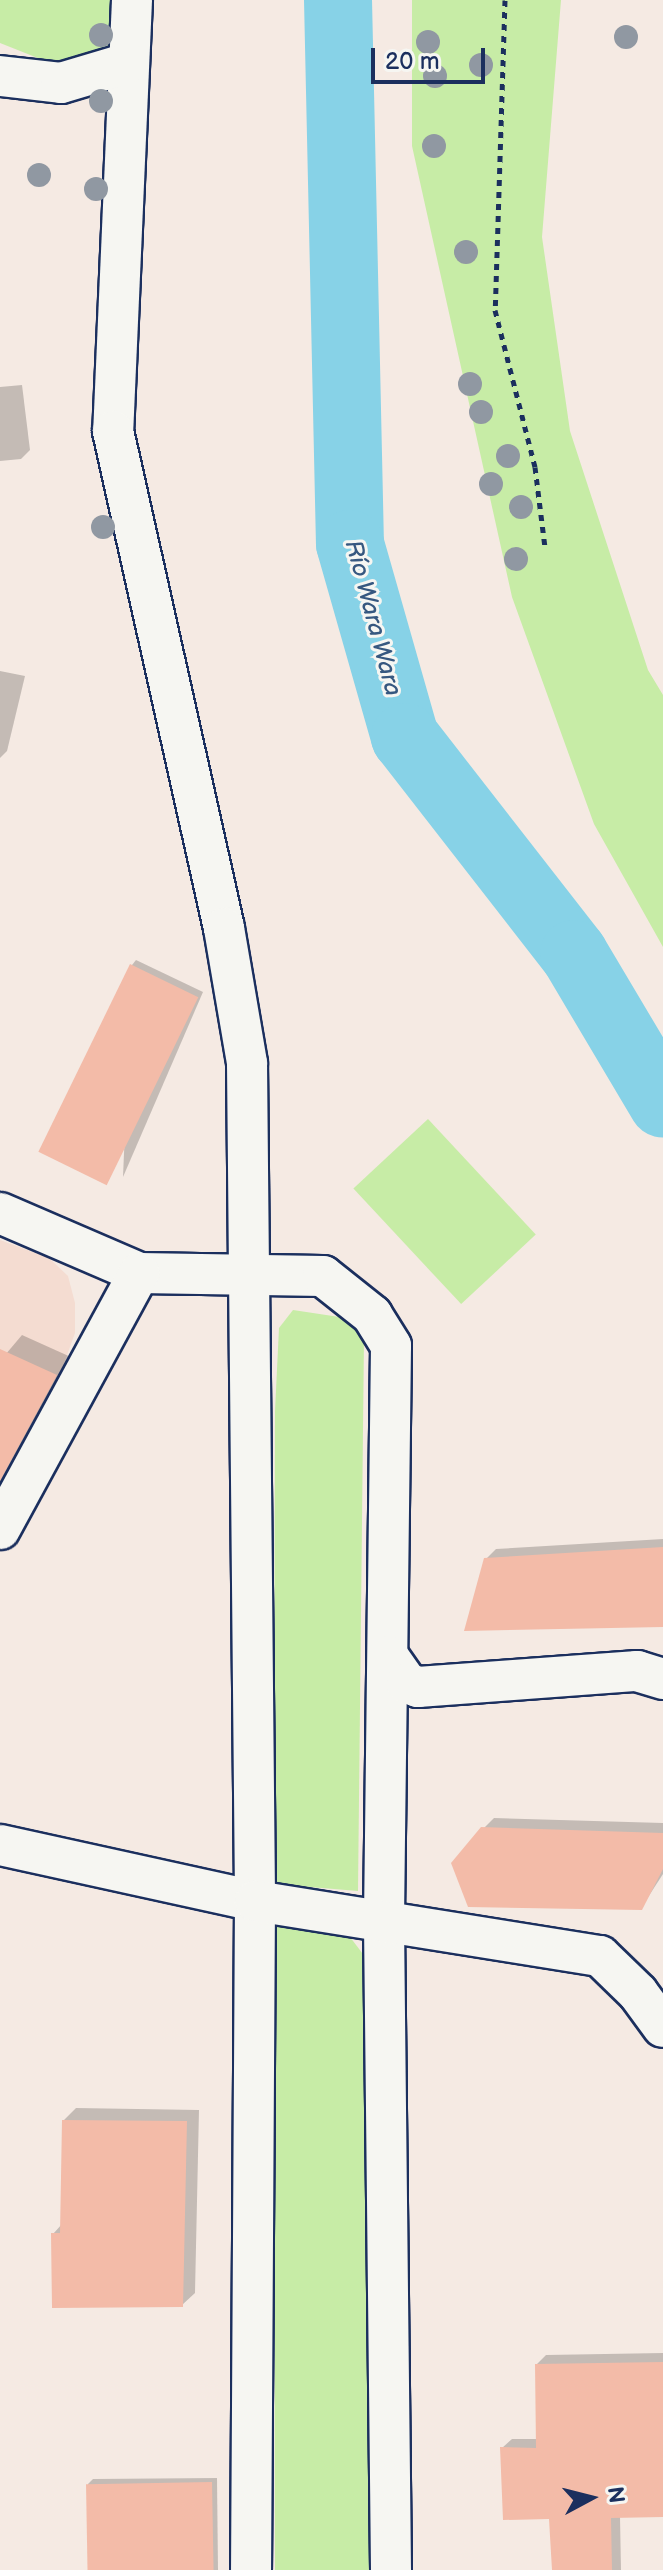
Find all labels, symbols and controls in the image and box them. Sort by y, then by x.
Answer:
scale bar [375,32,489,82]
text: 20 m [385,47,440,76]
water label: Río Wara Wara [338,536,408,700]
north arrow [551,2458,631,2538]
text: N [601,2485,630,2505]

